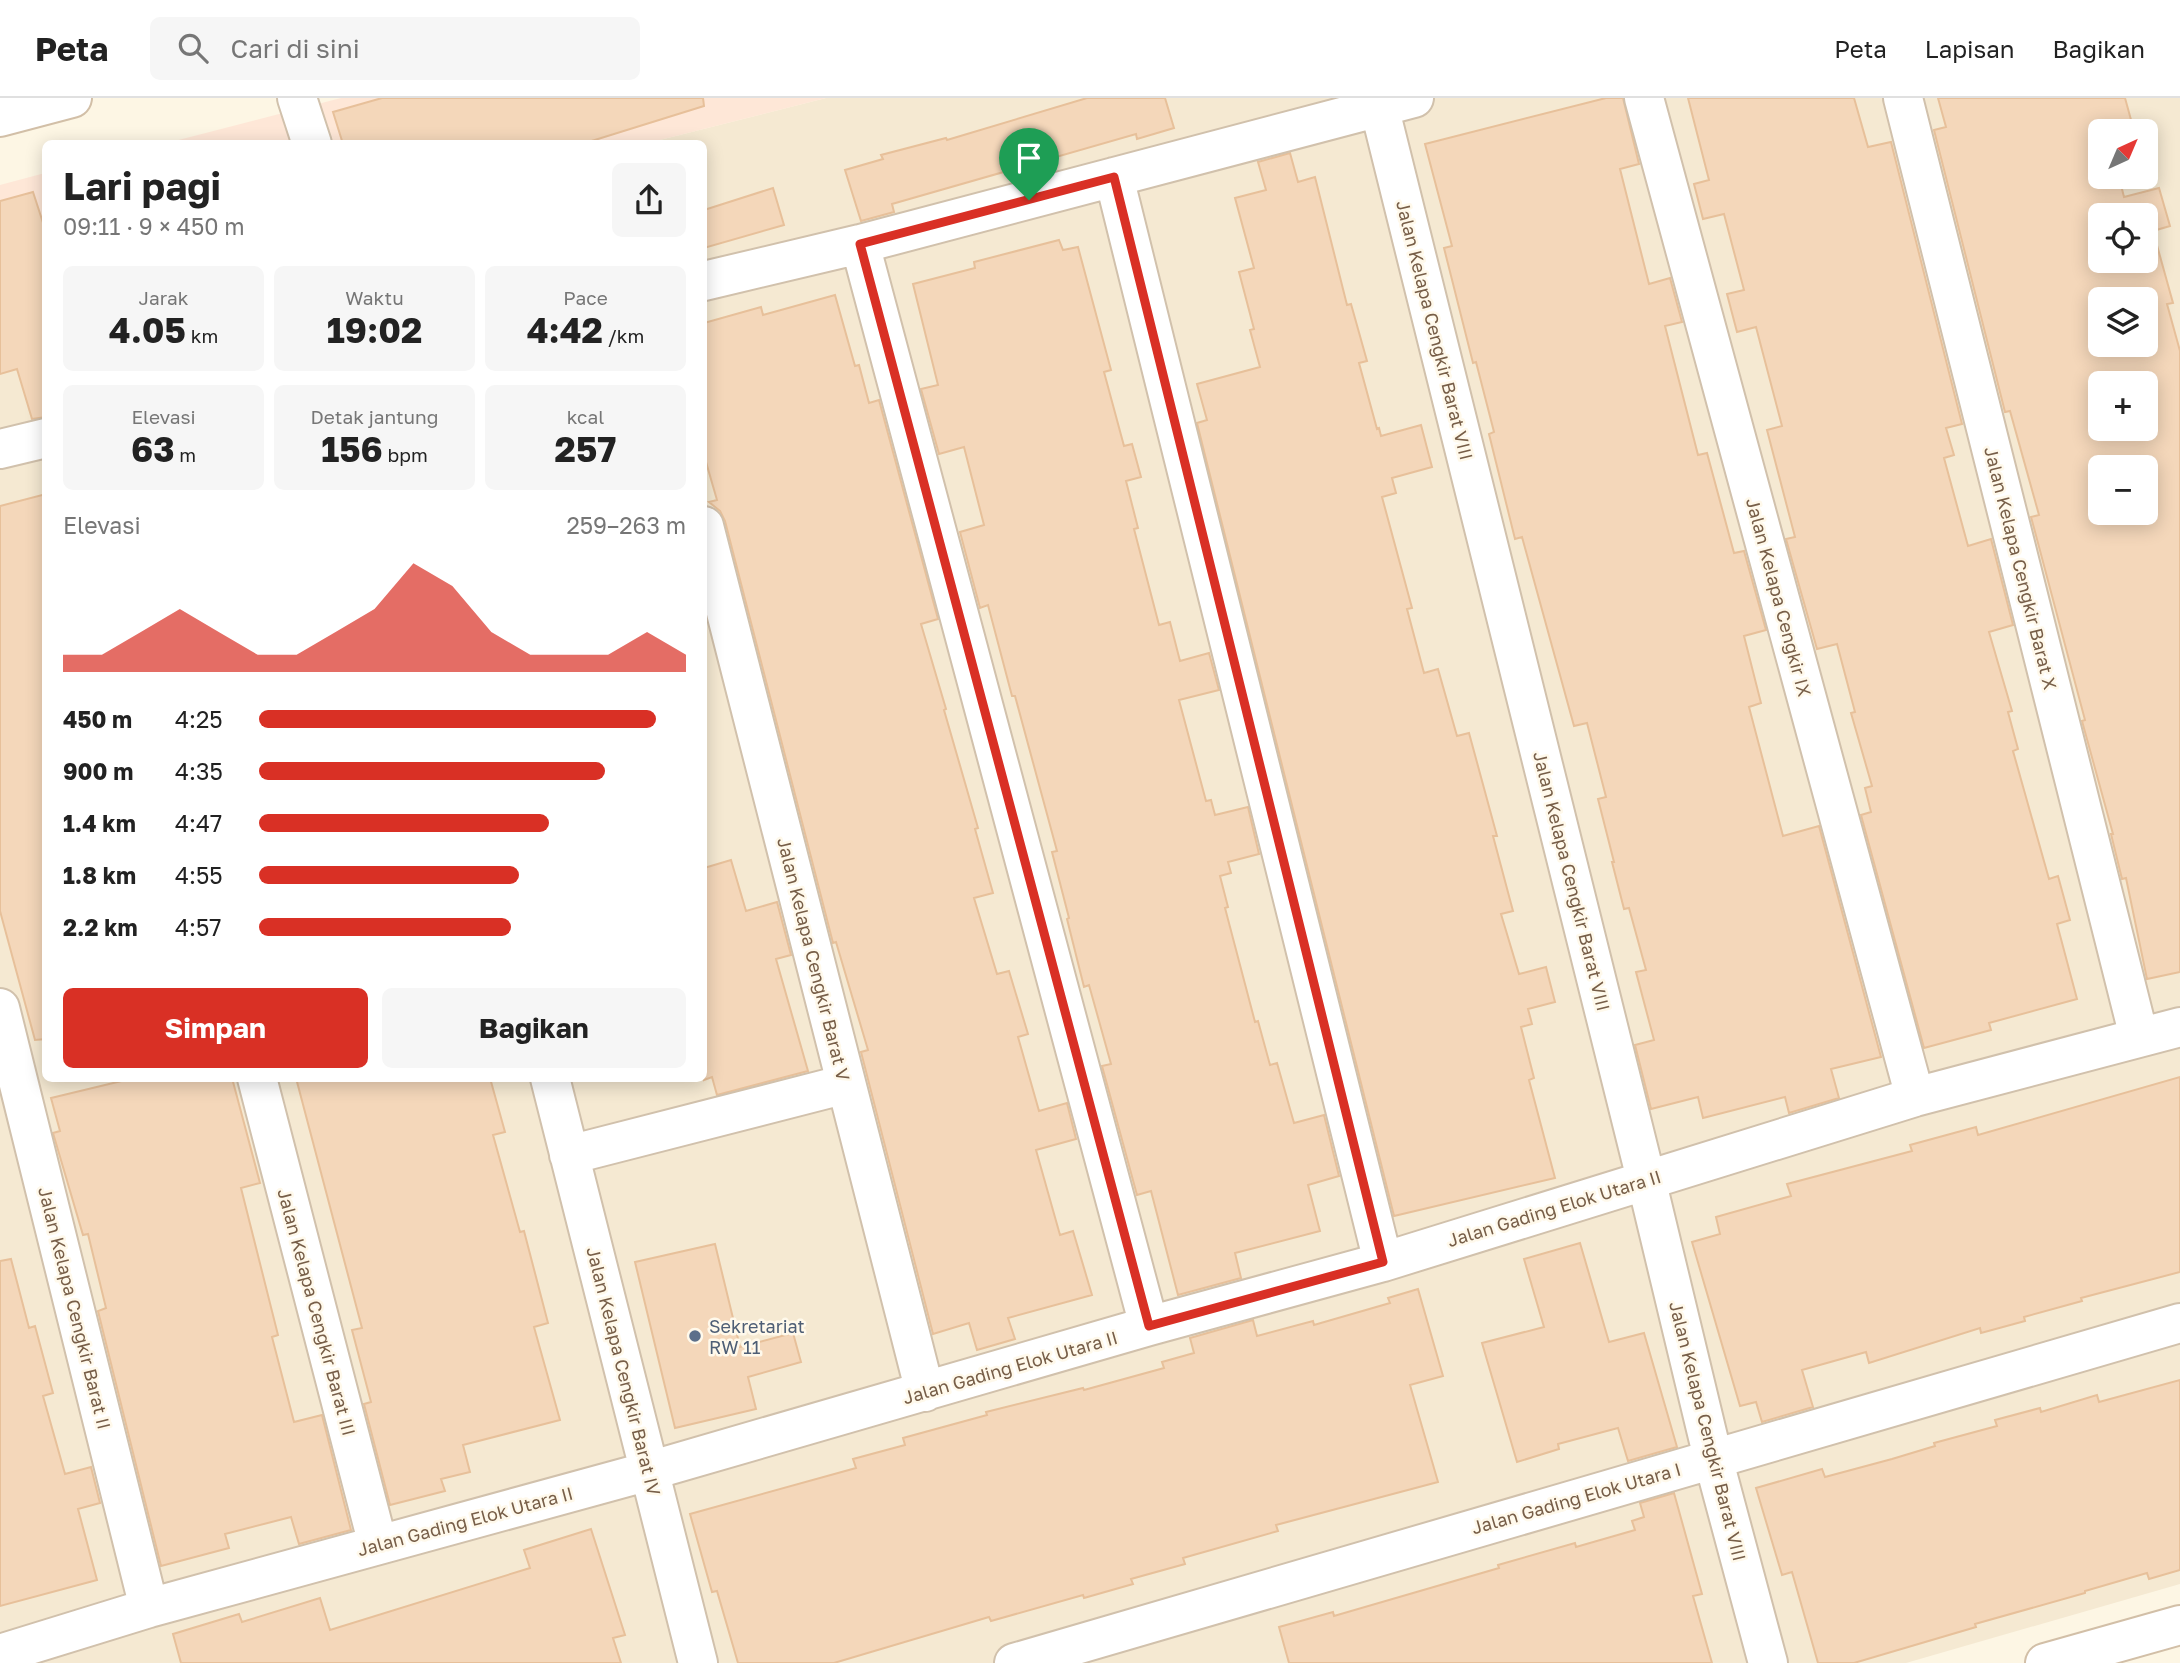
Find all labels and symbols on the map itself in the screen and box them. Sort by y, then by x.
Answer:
north arrow [2088,119,2158,189]
pin [999,128,1059,200]
street label: Jalan Kelapa Cengkir Barat VIII [1392,198,1478,462]
street label: Jalan Kelapa Cengkir Barat X [1980,444,2062,692]
street label: Jalan Kelapa Cengkir IX [1742,495,1816,699]
street label: Jalan Kelapa Cengkir Barat VIII [1529,749,1615,1013]
street label: Jalan Kelapa Cengkir Barat V [773,835,855,1083]
street label: Jalan Gading Elok Utara II [1444,1165,1664,1251]
street label: Jalan Kelapa Cengkir Barat II [34,1184,116,1432]
street label: Jalan Kelapa Cengkir Barat III [273,1186,361,1438]
street label: Jalan Kelapa Cengkir Barat IV [582,1244,666,1498]
street label: Jalan Kelapa Cengkir Barat VIII [1665,1299,1751,1563]
place label: Sekretariat RW 11 [709,1315,805,1358]
street label: Jalan Gading Elok Utara II [900,1326,1120,1408]
marker: Sekretariat RW 11 [687,1328,703,1344]
street label: Jalan Gading Elok Utara I [1469,1458,1683,1538]
street label: Jalan Gading Elok Utara II [355,1482,575,1560]

